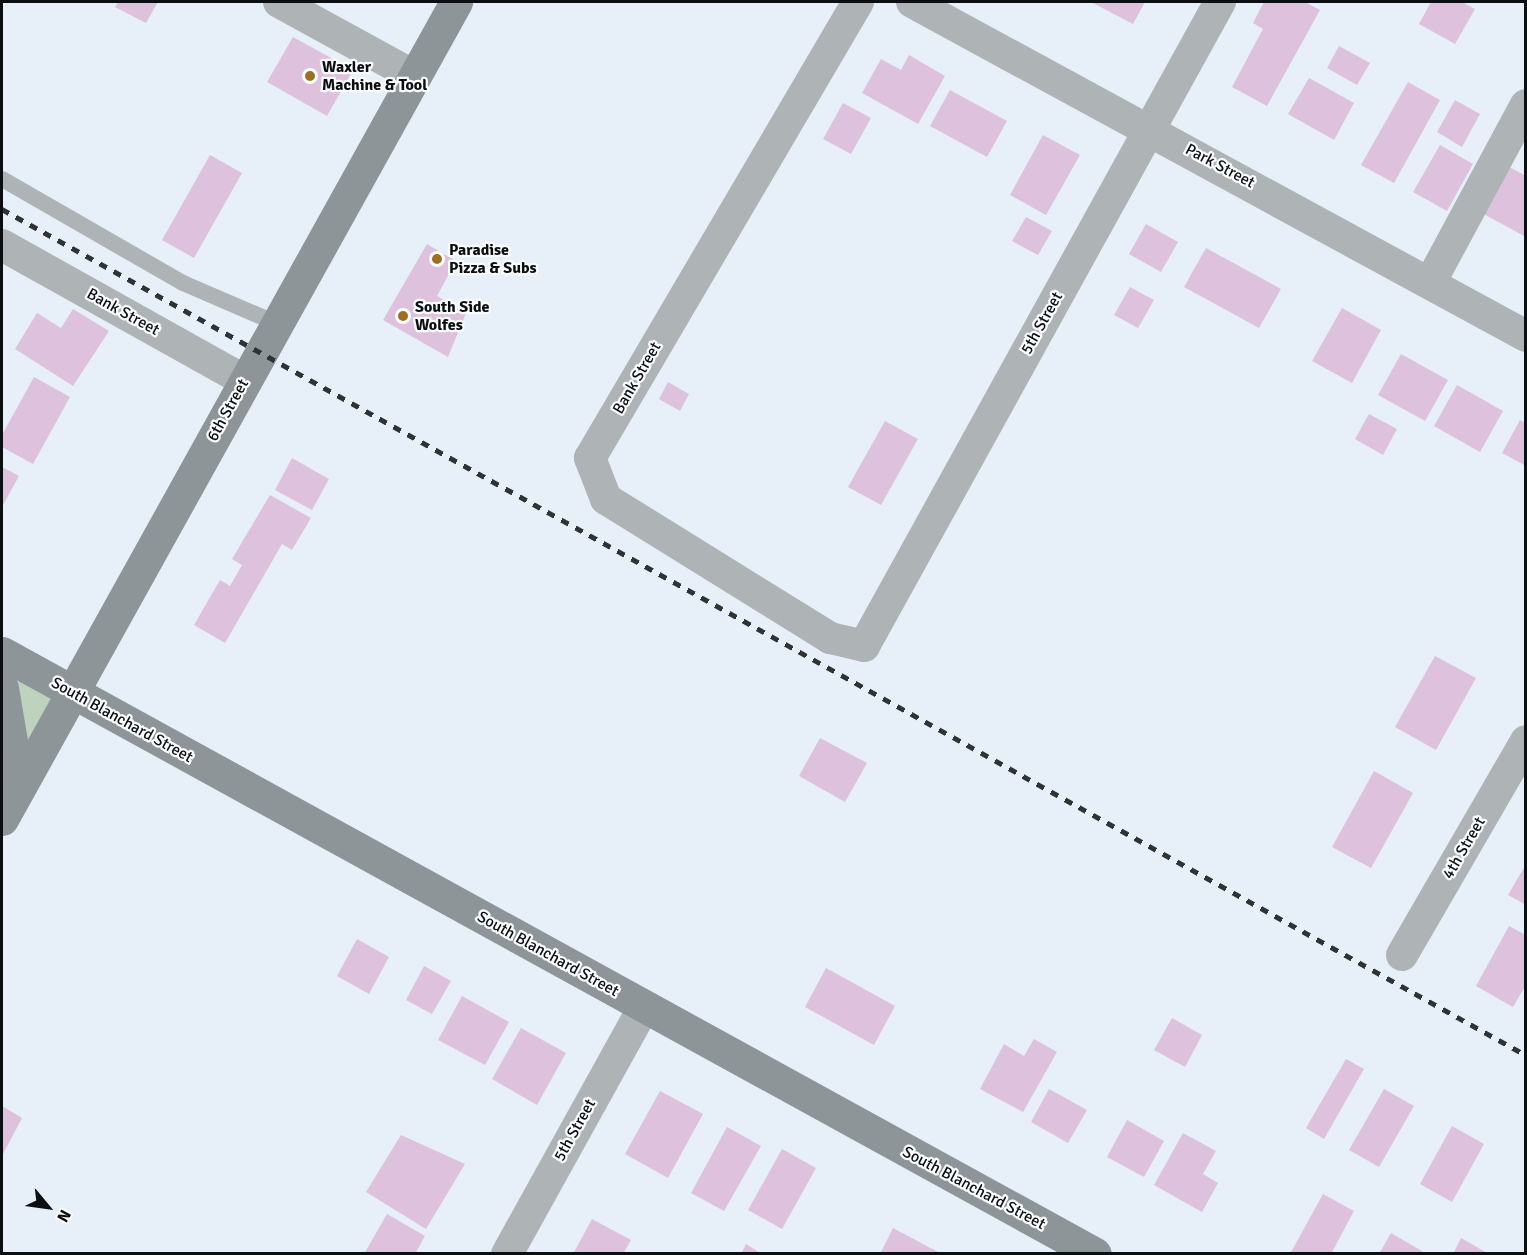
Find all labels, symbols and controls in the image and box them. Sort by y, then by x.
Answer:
place label: Waxler Machine & Tool [322,57,427,95]
marker: Waxler Machine & Tool [303,69,317,83]
street label: Park Street [1182,140,1258,192]
place label: Paradise Pizza & Subs [449,240,537,278]
marker: Paradise Pizza & Subs [430,252,444,266]
street label: Bank Street [83,284,163,340]
street label: 5th Street [1017,289,1067,357]
place label: South Side Wolfes [415,297,489,335]
marker: South Side Wolfes [396,309,410,323]
street label: Bank Street [609,339,665,417]
street label: 6th Street [203,376,253,444]
street label: South Blanchard Street [48,673,196,767]
street label: 4th Street [1439,814,1489,882]
street label: South Blanchard Street [474,907,622,1001]
street label: 5th Street [550,1096,600,1164]
street label: South Blanchard Street [899,1142,1049,1234]
north arrow [18,1177,78,1237]
text: N [52,1206,75,1225]

